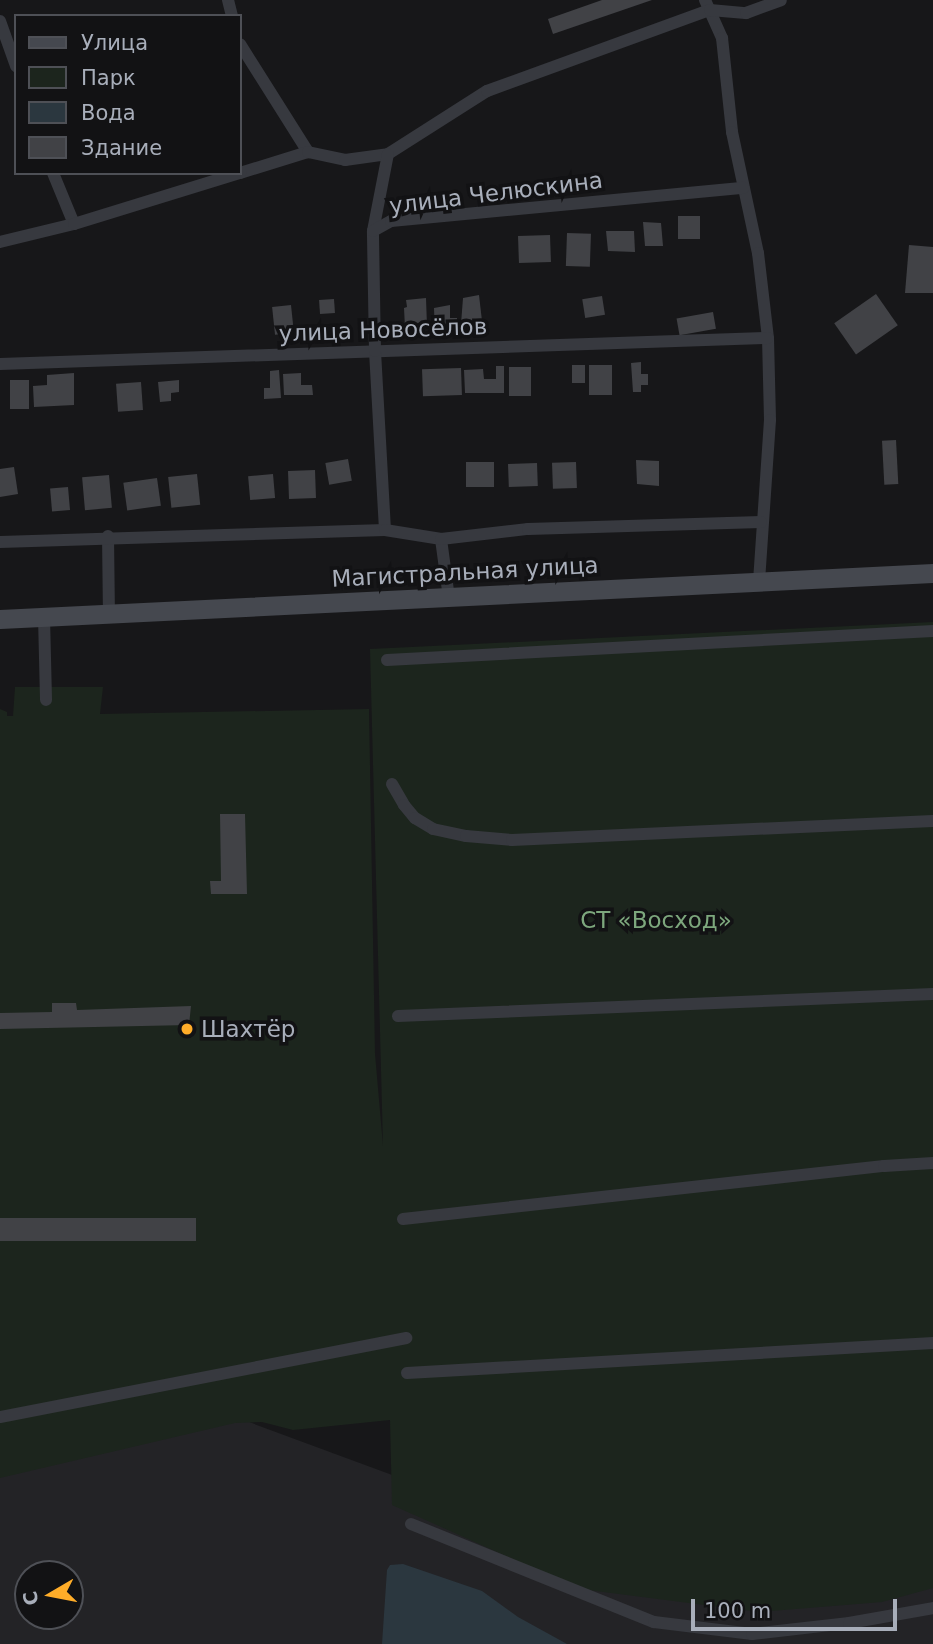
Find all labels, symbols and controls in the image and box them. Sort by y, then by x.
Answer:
legend [14,14,242,175]
text: Улица [81,31,148,55]
text: Парк [81,66,136,90]
text: Вода [81,101,136,125]
text: Здание [81,136,162,160]
street label: улица Челюскина [388,166,604,220]
street label: улица Новосёлов [278,313,488,347]
street label: Магистральная улица [331,551,599,593]
park label: СТ «Восход» [580,906,732,934]
place label: Шахтёр [201,1015,295,1043]
marker: Шахтёр [179,1021,195,1037]
north arrow [14,1560,84,1630]
scale bar [695,1584,902,1628]
text: С [18,1590,42,1607]
text: 100 m [704,1599,771,1623]

